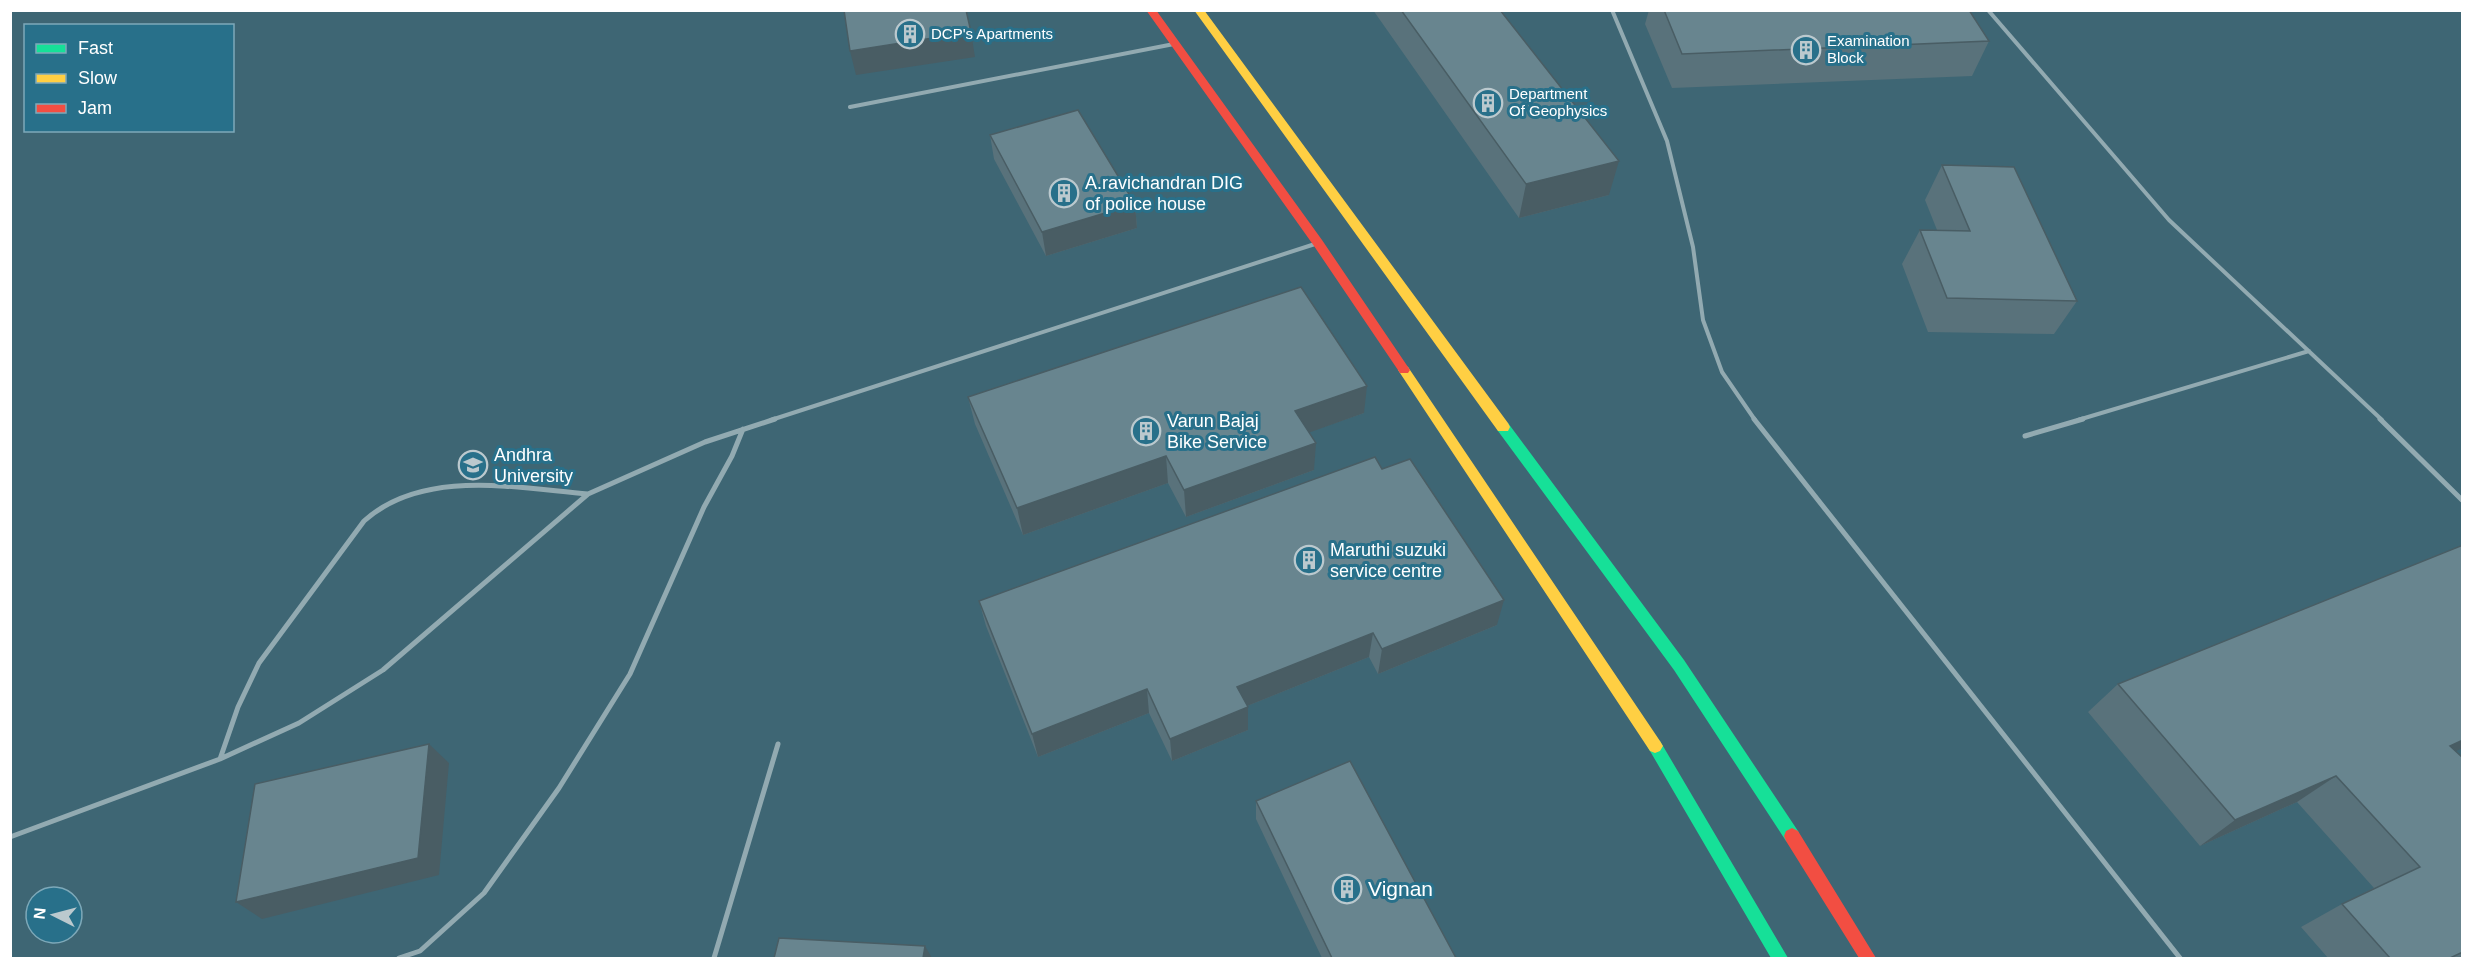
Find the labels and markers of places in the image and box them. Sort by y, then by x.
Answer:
building icon: DCP's Apartments [894,18,926,50]
place label: DCP's Apartments [931,25,1053,42]
place label: Examination Block [1827,32,1910,66]
building icon: Examination Block [1790,34,1822,66]
place label: Department Of Geophysics [1509,85,1607,119]
building icon: Department Of Geophysics [1472,87,1504,119]
place label: A.ravichandran DIG of police house [1085,173,1243,214]
building icon: A.ravichandran DIG of police house [1048,177,1080,209]
place label: Varun Bajaj Bike Service [1167,411,1267,452]
building icon: Varun Bajaj Bike Service [1130,415,1162,447]
place label: Andhra University [494,445,573,486]
school or university icon: Andhra University [457,449,489,481]
place label: Maruthi suzuki service centre [1330,540,1446,581]
building icon: Maruthi suzuki service centre [1293,544,1325,576]
building icon: Vignan [1331,873,1363,905]
place label: Vignan [1368,877,1433,900]

